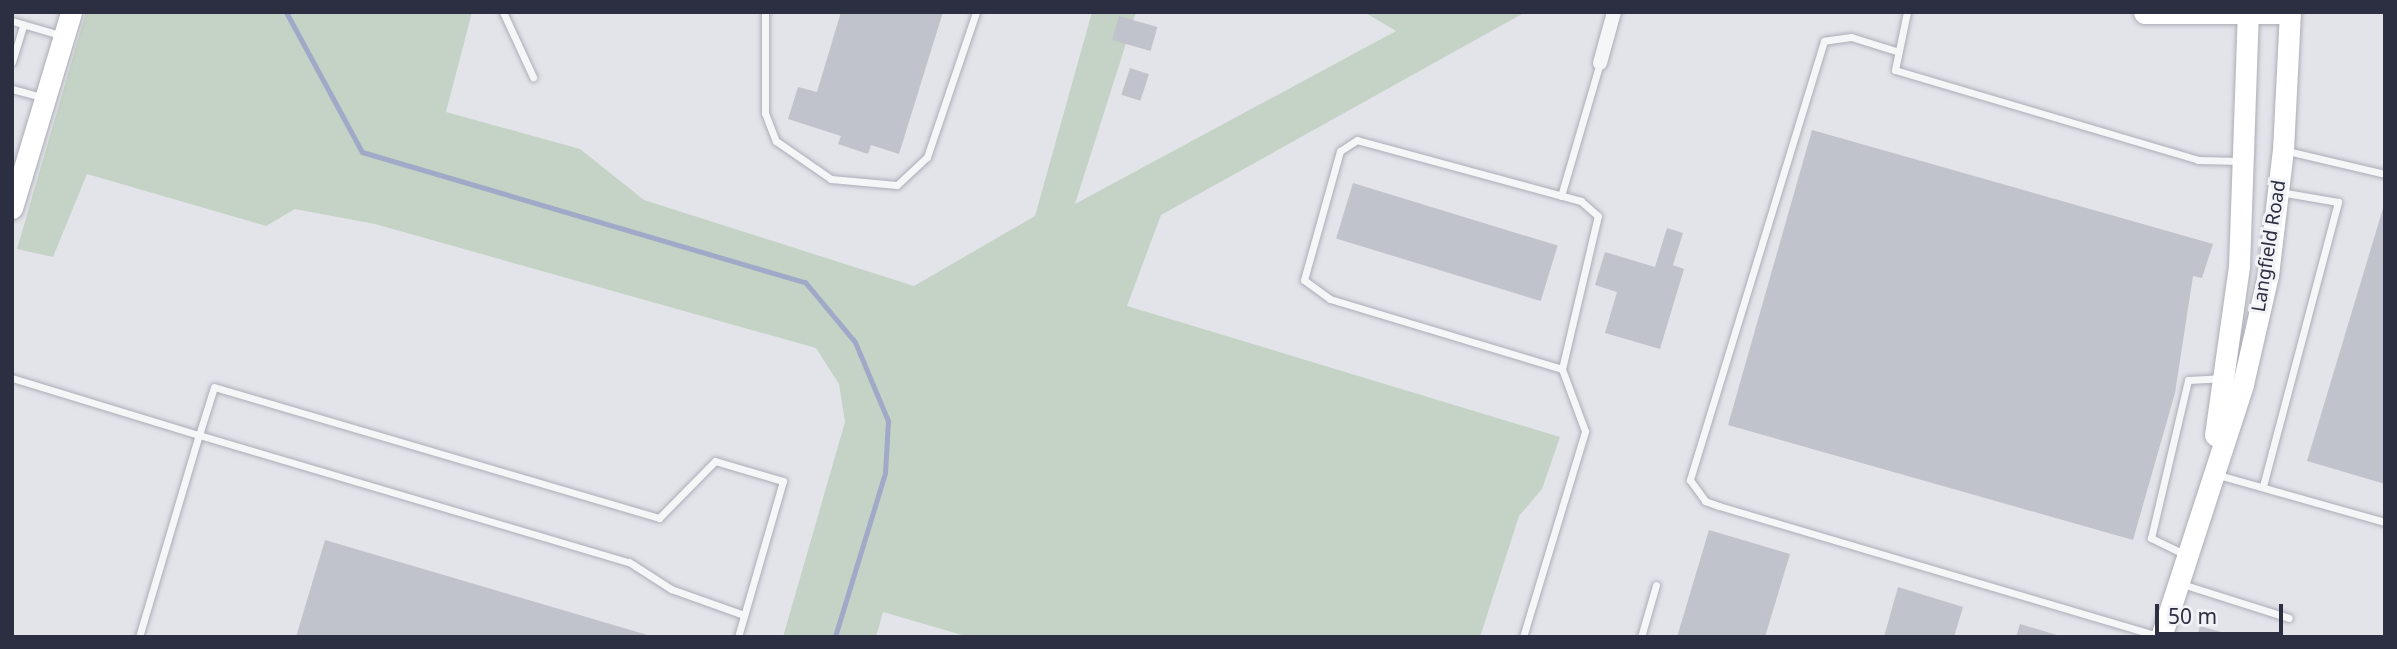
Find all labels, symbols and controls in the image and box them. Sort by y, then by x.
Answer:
street label: Langfield Road [2247,178,2291,314]
scale bar [2159,590,2287,634]
text: 50 m [2168,602,2217,630]

